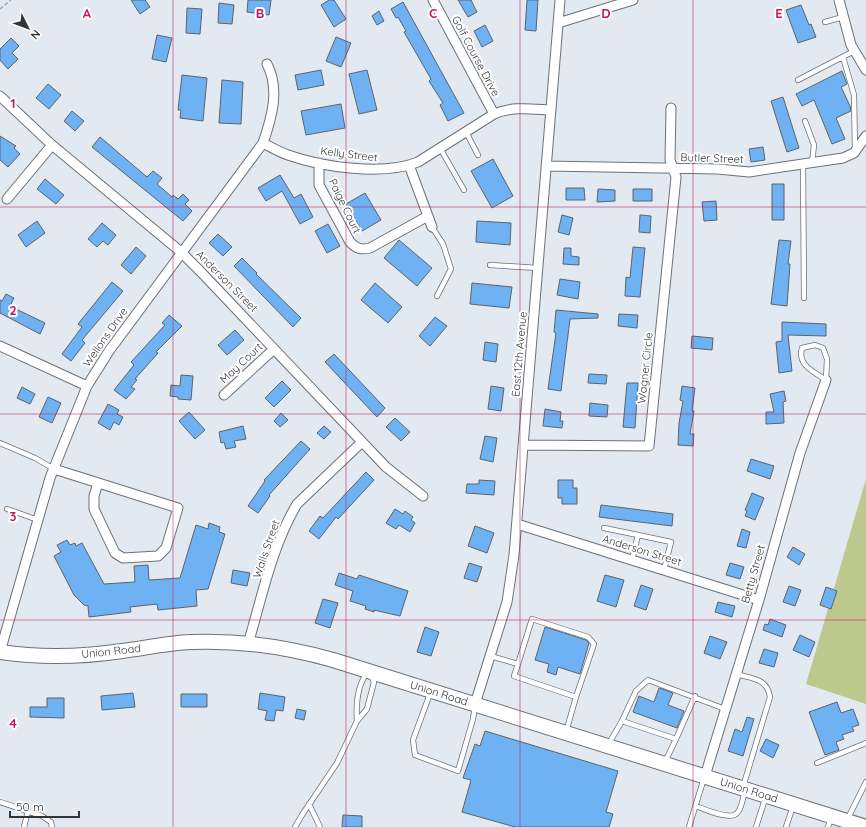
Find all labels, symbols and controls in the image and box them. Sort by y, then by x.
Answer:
text: A [83,5,92,21]
text: B [256,5,264,21]
text: C [429,5,437,21]
text: D [601,5,611,21]
text: E [775,5,783,21]
north arrow [8,8,48,48]
street label: Golf Course Drive [449,13,503,99]
text: N [28,27,43,42]
text: 1 [10,95,16,111]
street label: Kelly Street [320,144,379,164]
street label: Butler Street [680,150,744,166]
street label: Paige Court [326,176,364,236]
street label: Anderson Street [193,247,261,315]
text: 2 [9,302,17,318]
street label: Wellons Drive [79,305,131,369]
street label: East 12th Avenue [508,311,530,397]
street label: Wagner Circle [634,332,656,404]
street label: May Court [217,340,265,386]
text: 3 [10,508,17,524]
street label: Walls Street [250,518,283,580]
street label: Anderson Street [601,531,683,569]
street label: Betty Street [738,543,768,605]
street label: Union Road [81,641,141,661]
street label: Union Road [408,678,470,708]
text: 4 [9,715,17,731]
street label: Union Road [718,775,780,805]
scale bar [10,793,79,819]
text: 50 m [16,799,44,814]

